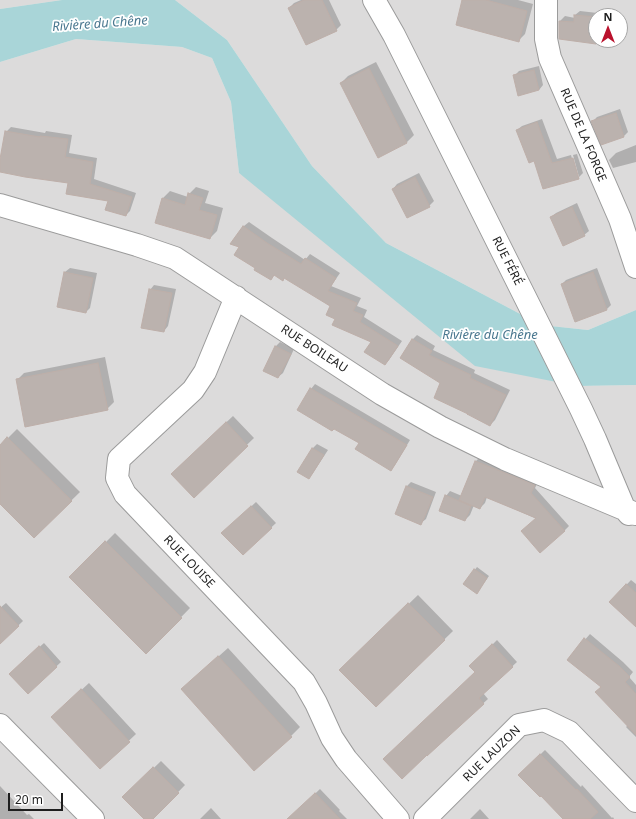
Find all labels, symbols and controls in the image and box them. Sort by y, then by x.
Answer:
north arrow [588,8,628,48]
text: N [604,9,612,24]
water label: Rivière du Chêne [52,13,148,35]
street label: RUE DE LA FORGE [557,86,609,184]
street label: RUE FÉRÉ [489,234,525,288]
street label: RUE BOILEAU [278,322,350,376]
water label: Rivière du Chêne [442,327,538,343]
street label: RUE LOUISE [160,533,218,591]
street label: RUE LAUZON [460,723,524,785]
scale bar [10,785,65,811]
text: 20 m [15,791,43,808]

